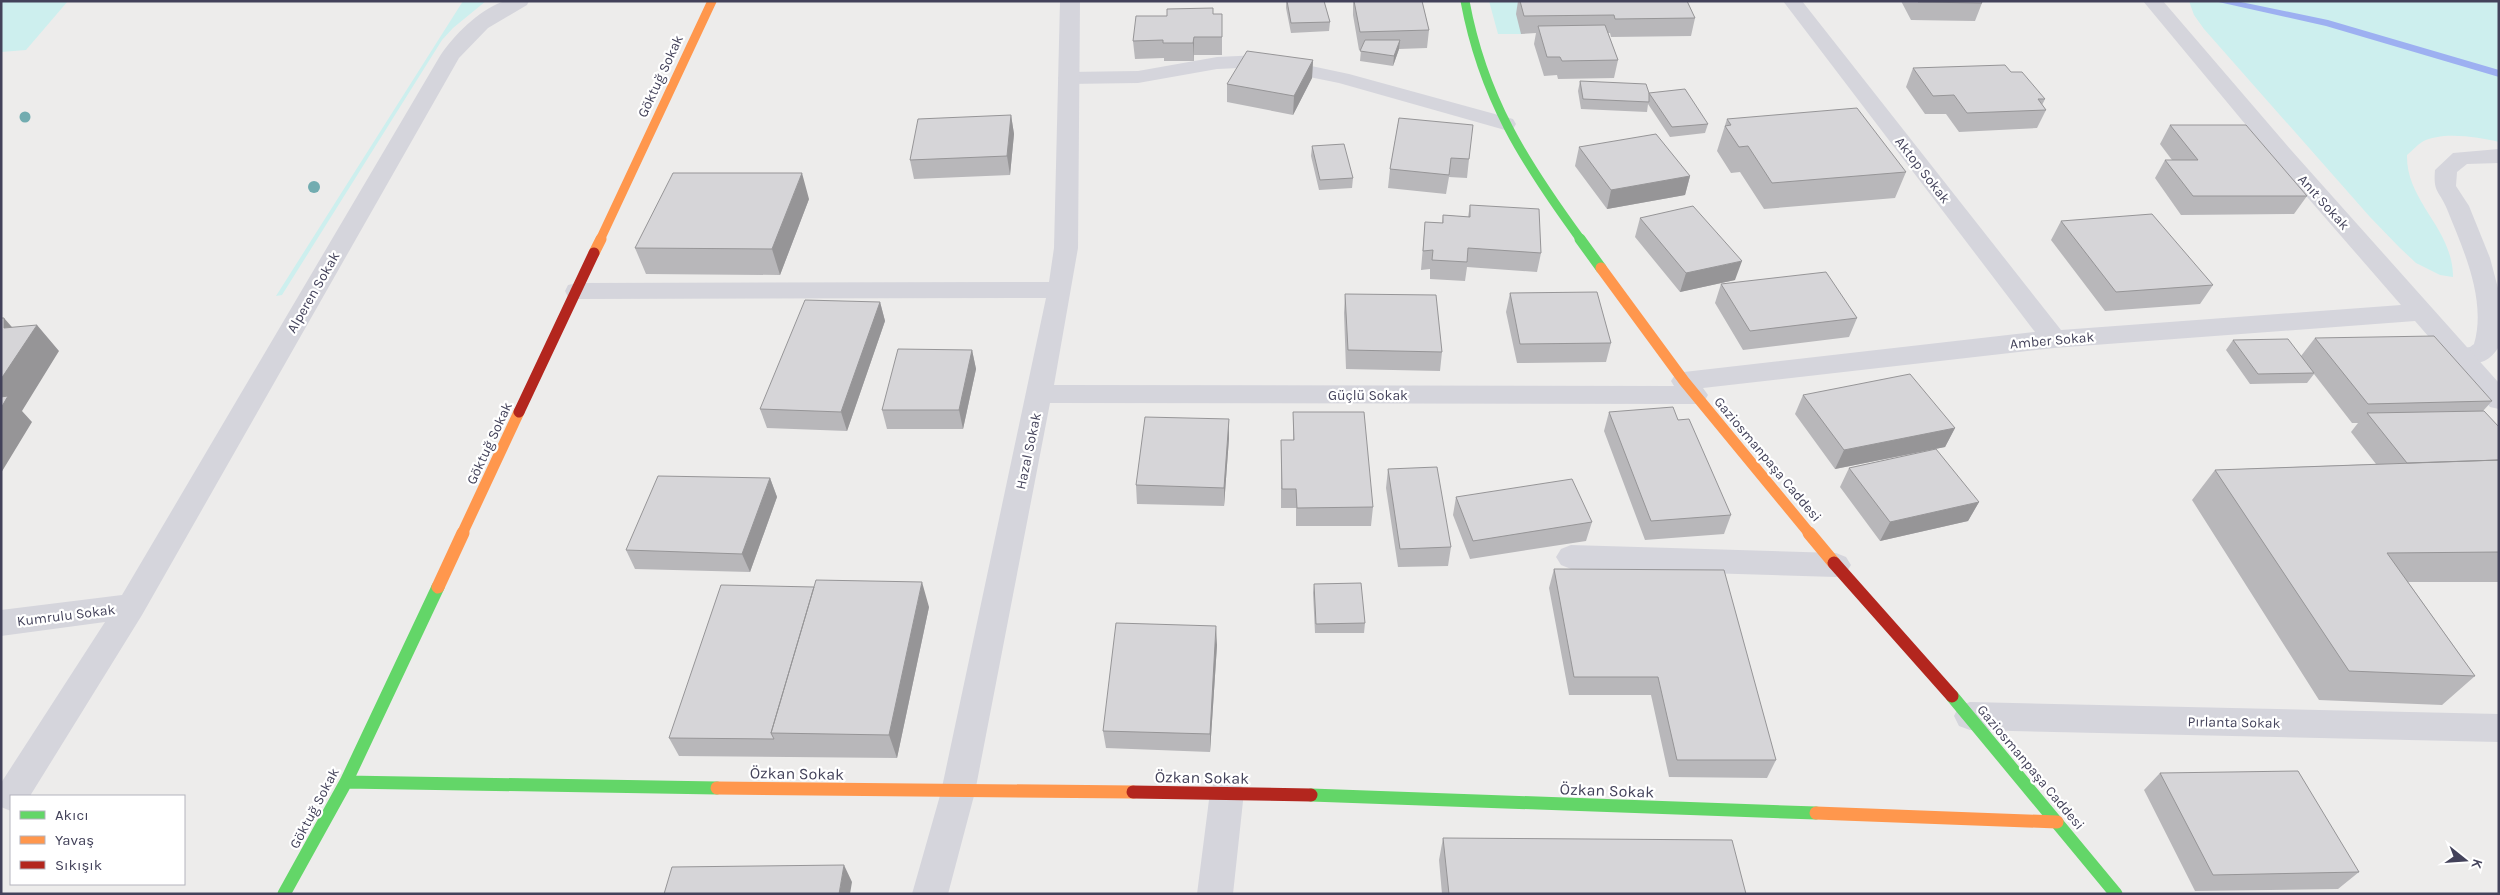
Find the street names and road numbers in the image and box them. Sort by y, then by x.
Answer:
street label: Göktuğ Sokak [634,32,687,120]
street label: Aktop Sokak [1891,134,1954,207]
street label: Anıt Sokak [2294,171,2353,234]
street label: Alperen Sokak [283,249,344,336]
street label: Amber Sokak [2009,328,2095,353]
street label: Güçlü Sokak [1328,387,1408,404]
street label: Gaziosmanpaşa Caddesi [1710,393,1825,525]
street label: Göktuğ Sokak [463,399,516,487]
street label: Hazal Sokak [1012,411,1045,491]
street label: Kumrulu Sokak [16,601,116,630]
street label: Gaziosmanpaşa Caddesi [1973,701,2088,833]
street label: Pırlanta Sokak [2187,713,2281,732]
street label: Özkan Sokak [750,763,844,784]
street label: Göktuğ Sokak [286,765,343,852]
street label: Özkan Sokak [1155,767,1249,788]
street label: Özkan Sokak [1559,779,1655,802]

